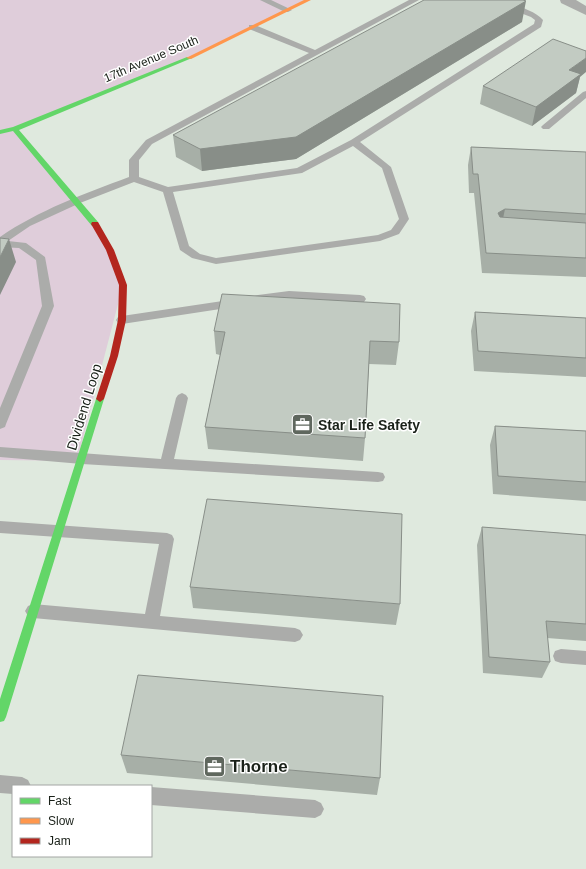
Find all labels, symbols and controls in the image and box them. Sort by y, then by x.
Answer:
street label: 17th Avenue South [102,33,200,85]
street label: Dividend Loop [63,362,105,452]
office icon: Star Life Safety [289,412,315,438]
place label: Star Life Safety [318,417,420,433]
office icon: Thorne [201,753,227,779]
place label: Thorne [230,757,288,776]
legend [12,785,152,857]
text: Fast [48,794,72,808]
text: Slow [48,814,74,828]
text: Jam [48,834,71,848]

